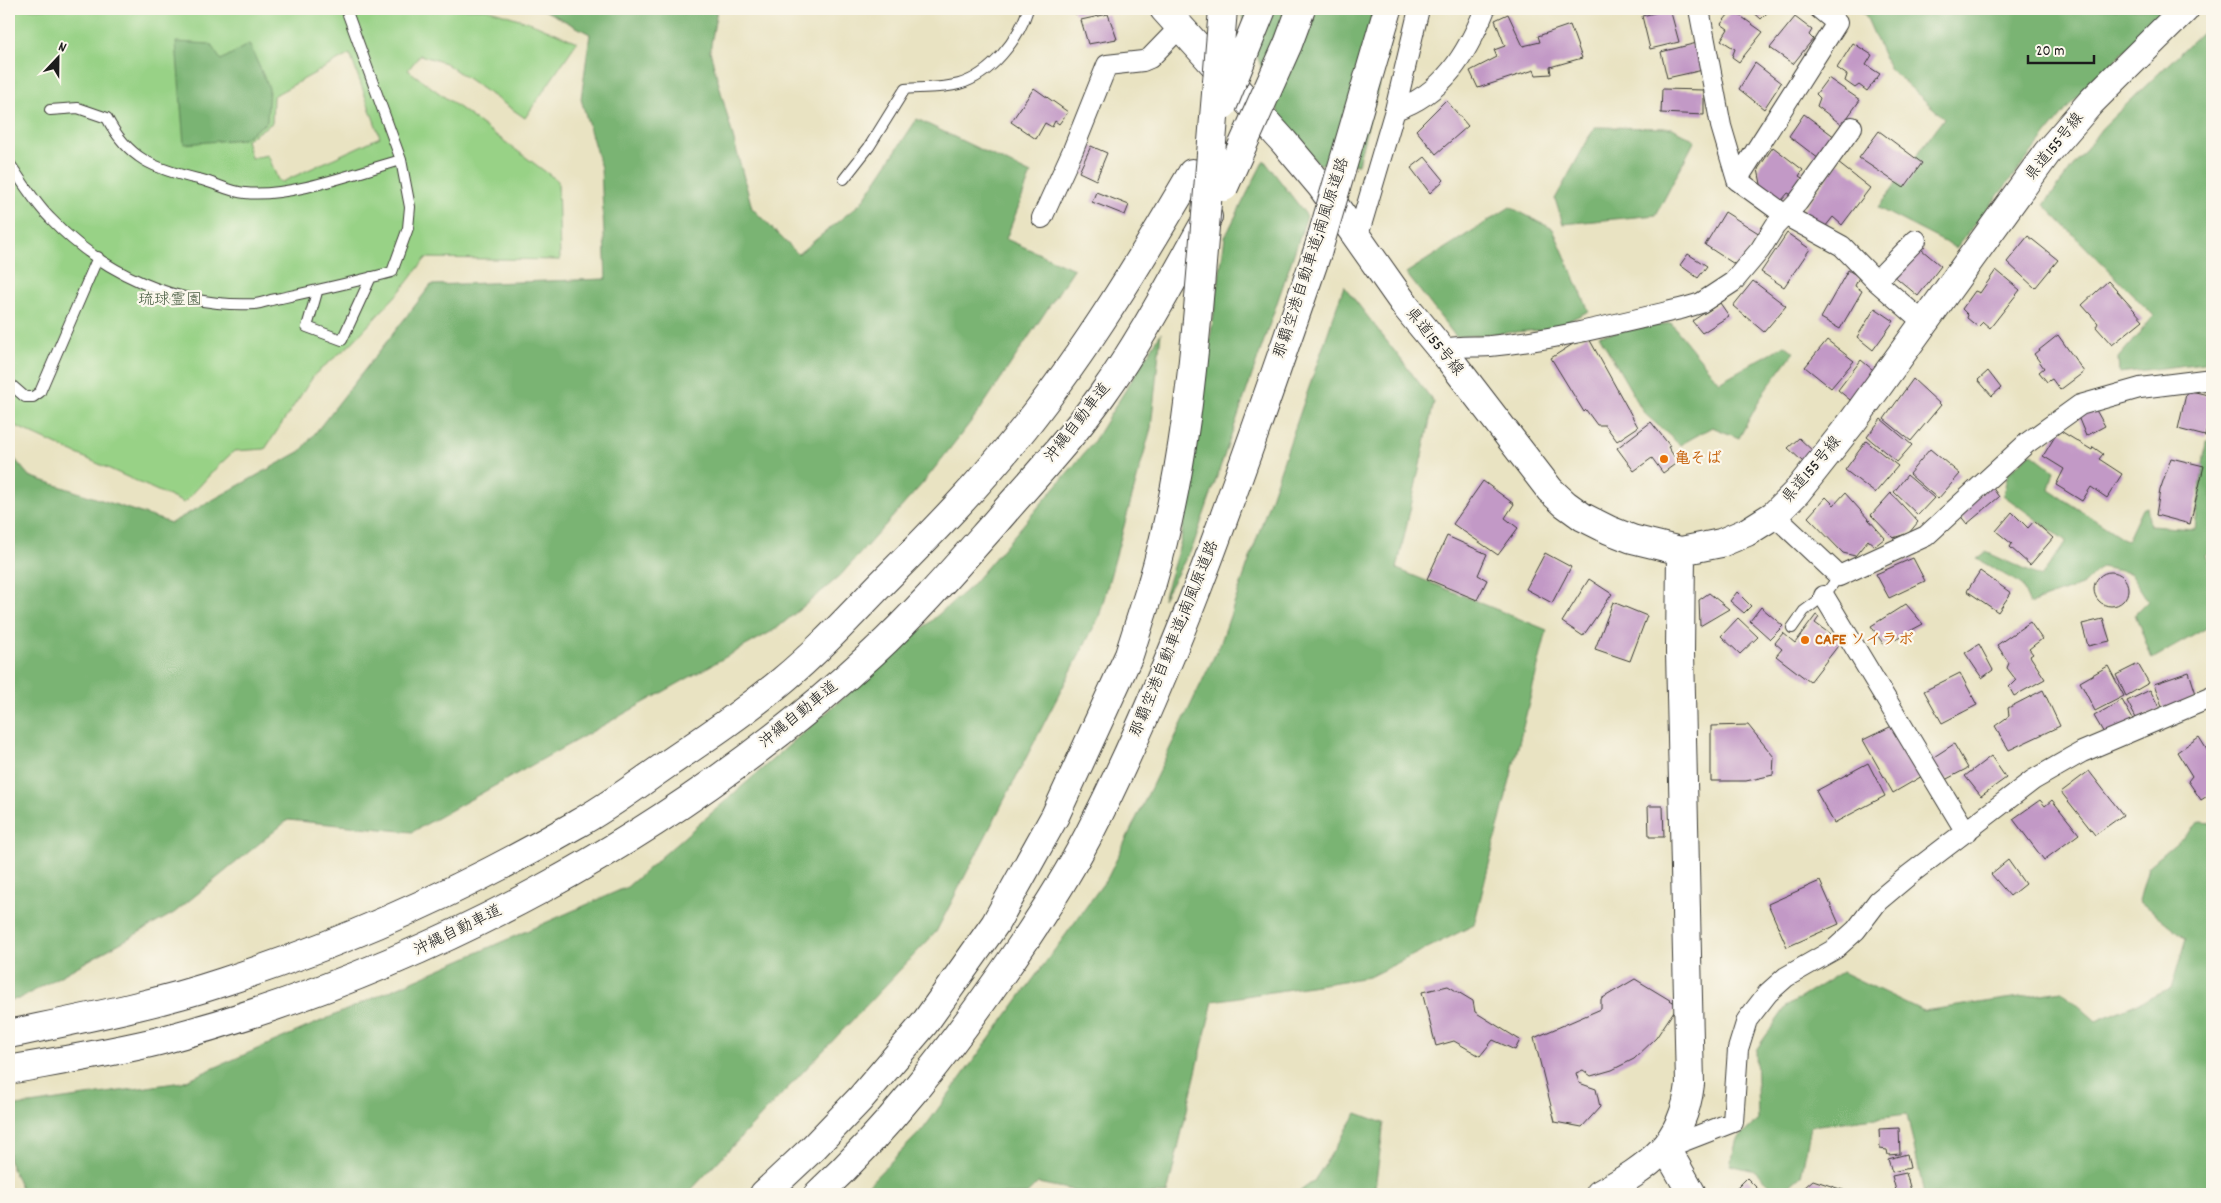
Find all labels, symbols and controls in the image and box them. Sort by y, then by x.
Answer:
north arrow [32,32,82,82]
scale bar [2028,32,2095,64]
text: N [55,37,69,58]
text: 20 m [2036,41,2064,63]
street label: 県道155号線 [2020,108,2090,186]
street label: 那覇空港自動車道;南風原道路 [1269,154,1355,362]
park label: 琉球霊園 [138,289,202,312]
street label: 県道155号線 [1399,303,1469,381]
street label: 沖縄自動車道 [1039,378,1117,468]
street label: 県道155号線 [1777,431,1847,509]
place label: 亀そば [1674,448,1722,471]
marker: 亀そば [1658,453,1670,465]
street label: 那覇空港自動車道;南風原道路 [1125,537,1225,741]
place label: CAFE ソイラボ [1815,629,1914,652]
marker: CAFE ソイラボ [1799,634,1811,646]
street label: 沖縄自動車道 [754,676,844,754]
street label: 沖縄自動車道 [410,900,506,962]

